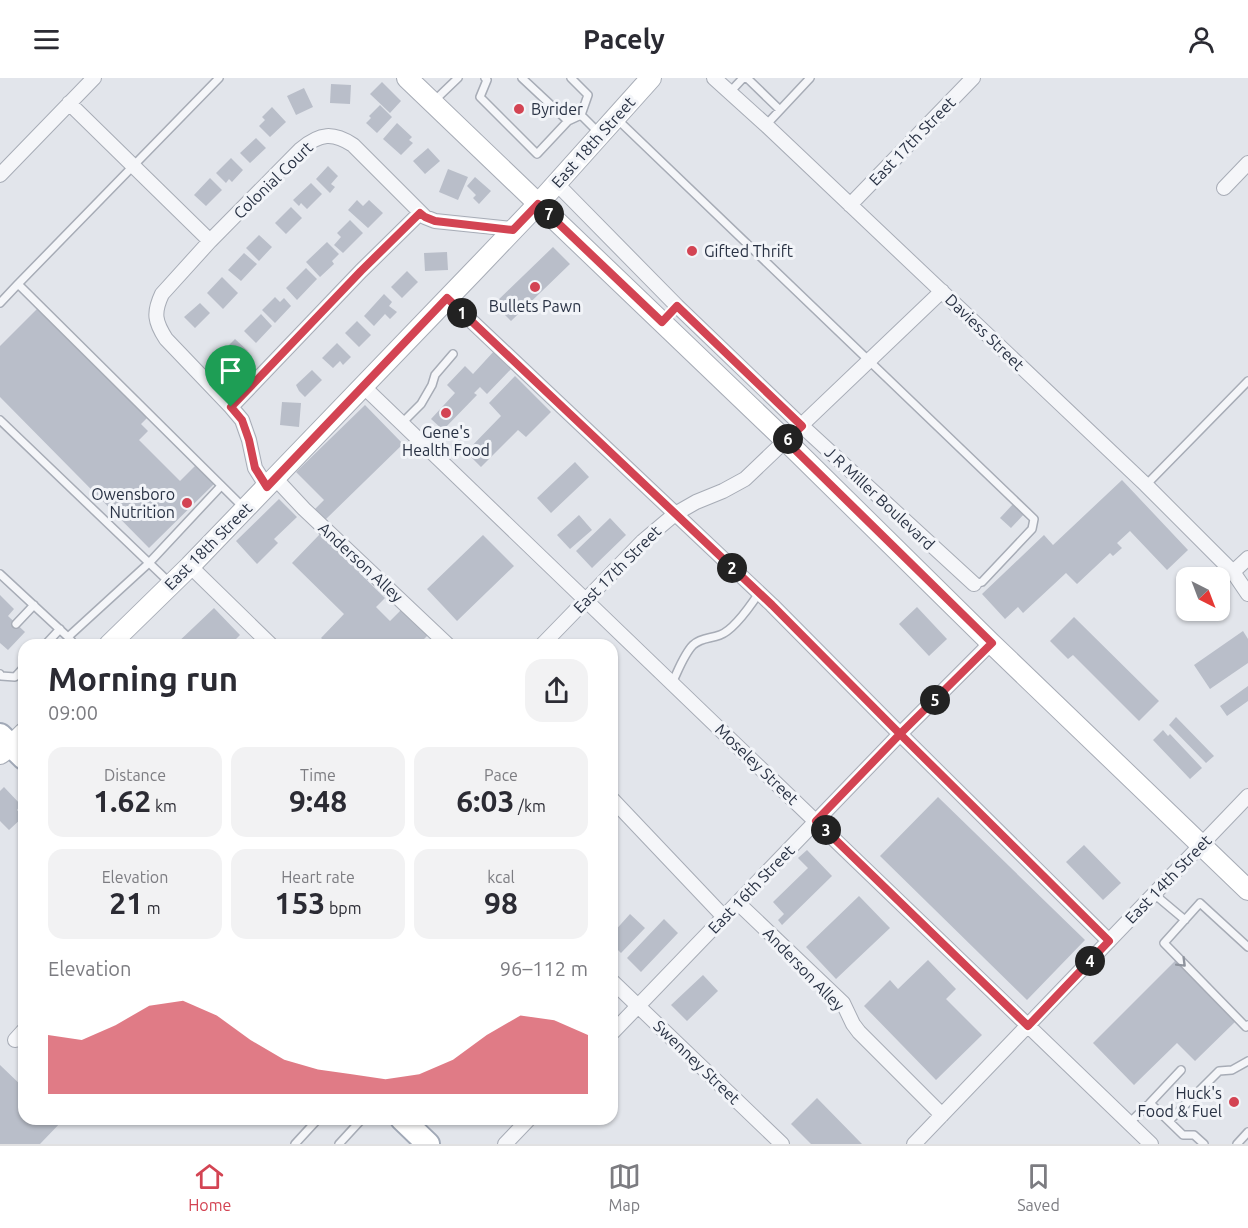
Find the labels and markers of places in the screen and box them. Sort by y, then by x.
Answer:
place label: Byrider [531,100,583,118]
marker: Byrider [512,102,526,116]
pin: 7 [534,199,564,229]
place label: Gifted Thrift [704,242,794,260]
marker: Gifted Thrift [685,244,699,258]
marker: Bullets Pawn [528,280,542,294]
place label: Bullets Pawn [489,297,581,315]
pin: 1 [447,298,477,328]
pin [205,345,256,407]
marker: Gene's Health Food [439,406,453,420]
place label: Gene's Health Food [402,423,490,459]
pin: 6 [773,424,803,454]
place label: Owensboro Nutrition [91,485,175,521]
marker: Owensboro Nutrition [180,496,194,510]
pin: 2 [717,553,747,583]
pin: 5 [920,685,950,715]
pin: 3 [811,815,841,845]
pin: 4 [1075,946,1105,976]
place label: Huck's Food & Fuel [1137,1084,1222,1120]
marker: Huck's Food & Fuel [1227,1095,1241,1109]

